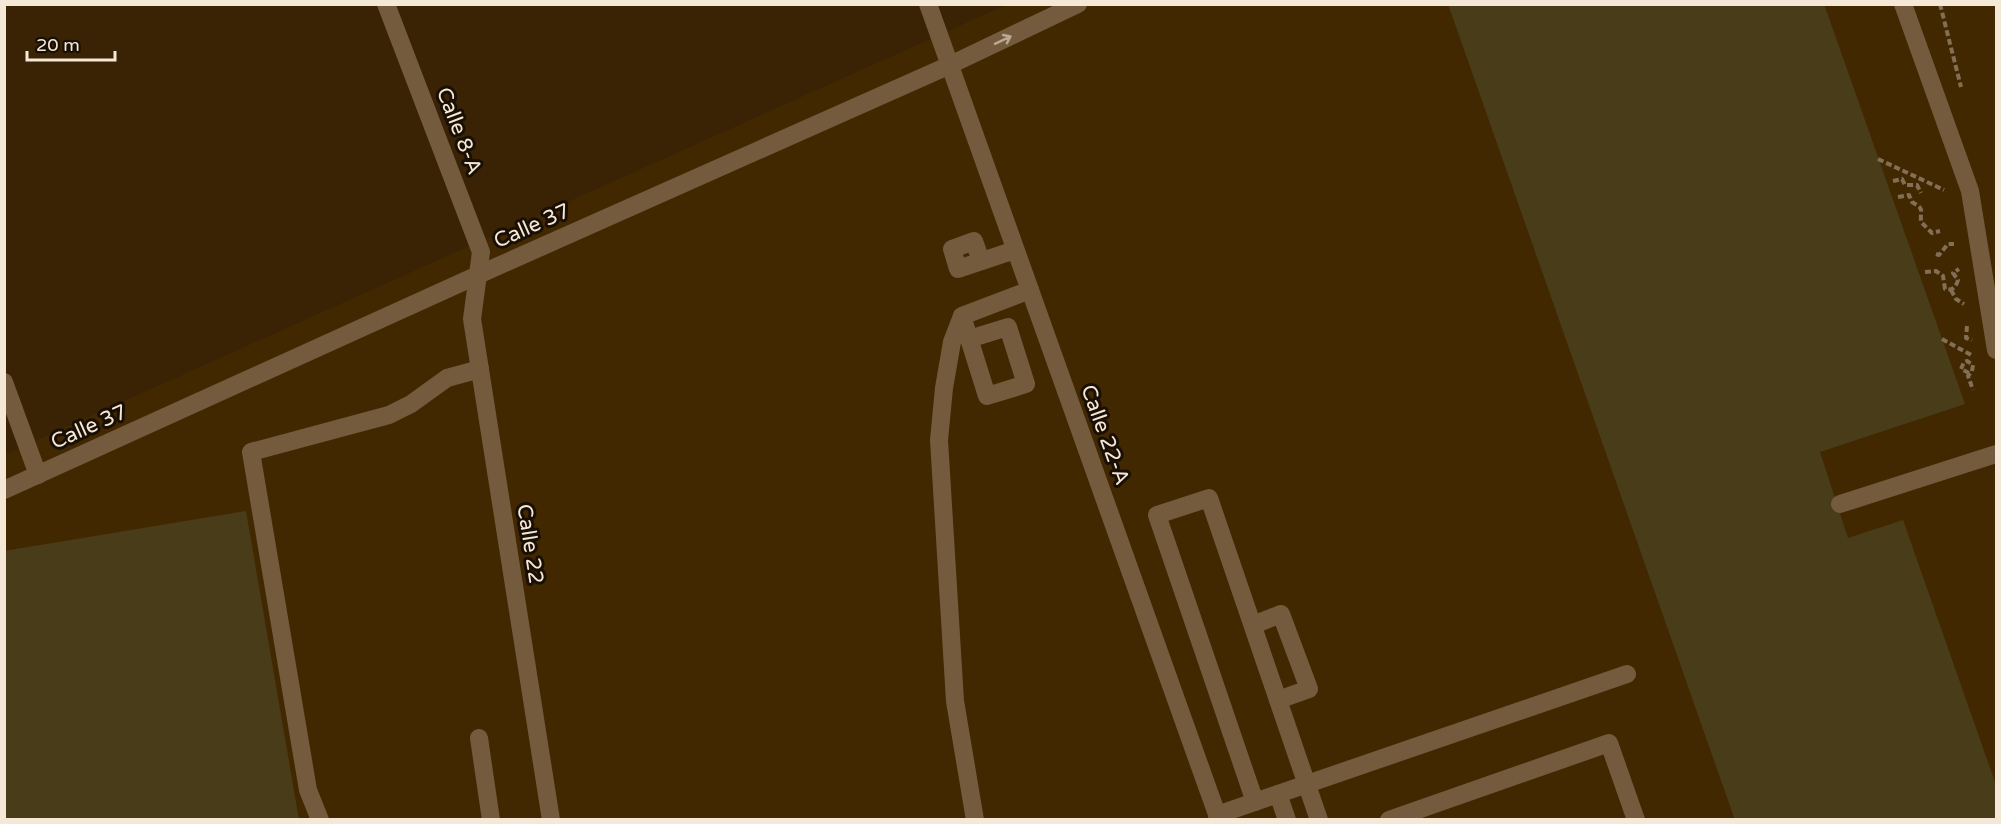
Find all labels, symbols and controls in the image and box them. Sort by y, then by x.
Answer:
scale bar [27,24,116,62]
one-way arrow [993,33,1011,45]
text: 20 m [36,34,80,56]
street label: Calle 8-A [431,84,487,178]
street label: Calle 37 [490,198,574,254]
street label: Calle 22-A [1075,382,1135,488]
street label: Calle 37 [47,399,131,455]
street label: Calle 22 [511,502,549,586]

